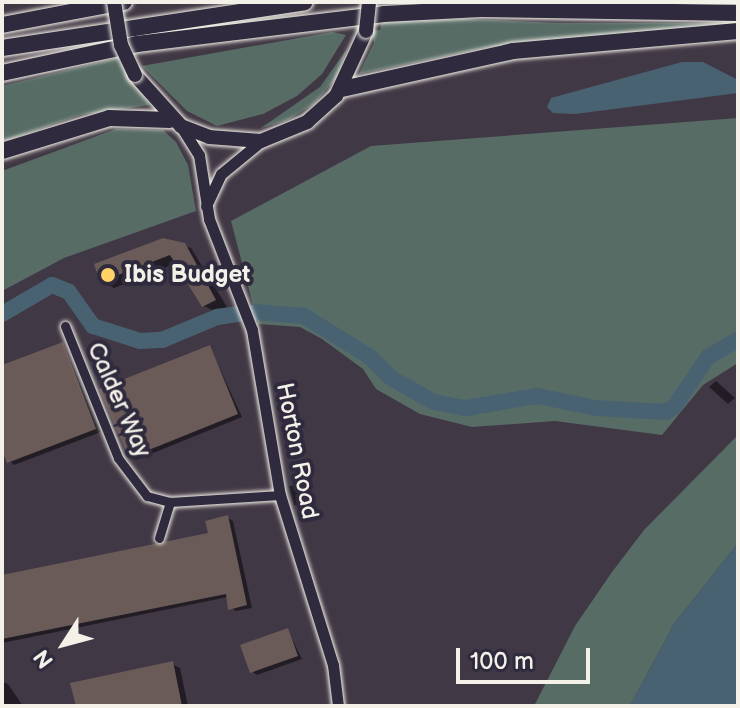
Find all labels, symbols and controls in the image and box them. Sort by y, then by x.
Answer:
place label: Ibis Budget [124,261,250,289]
marker: Ibis Budget [99,266,117,284]
street label: Calder Way [81,338,157,462]
street label: Horton Road [270,380,324,522]
north arrow [24,604,104,684]
scale bar [460,632,594,682]
text: N [28,644,60,673]
text: 100 m [470,647,534,676]

